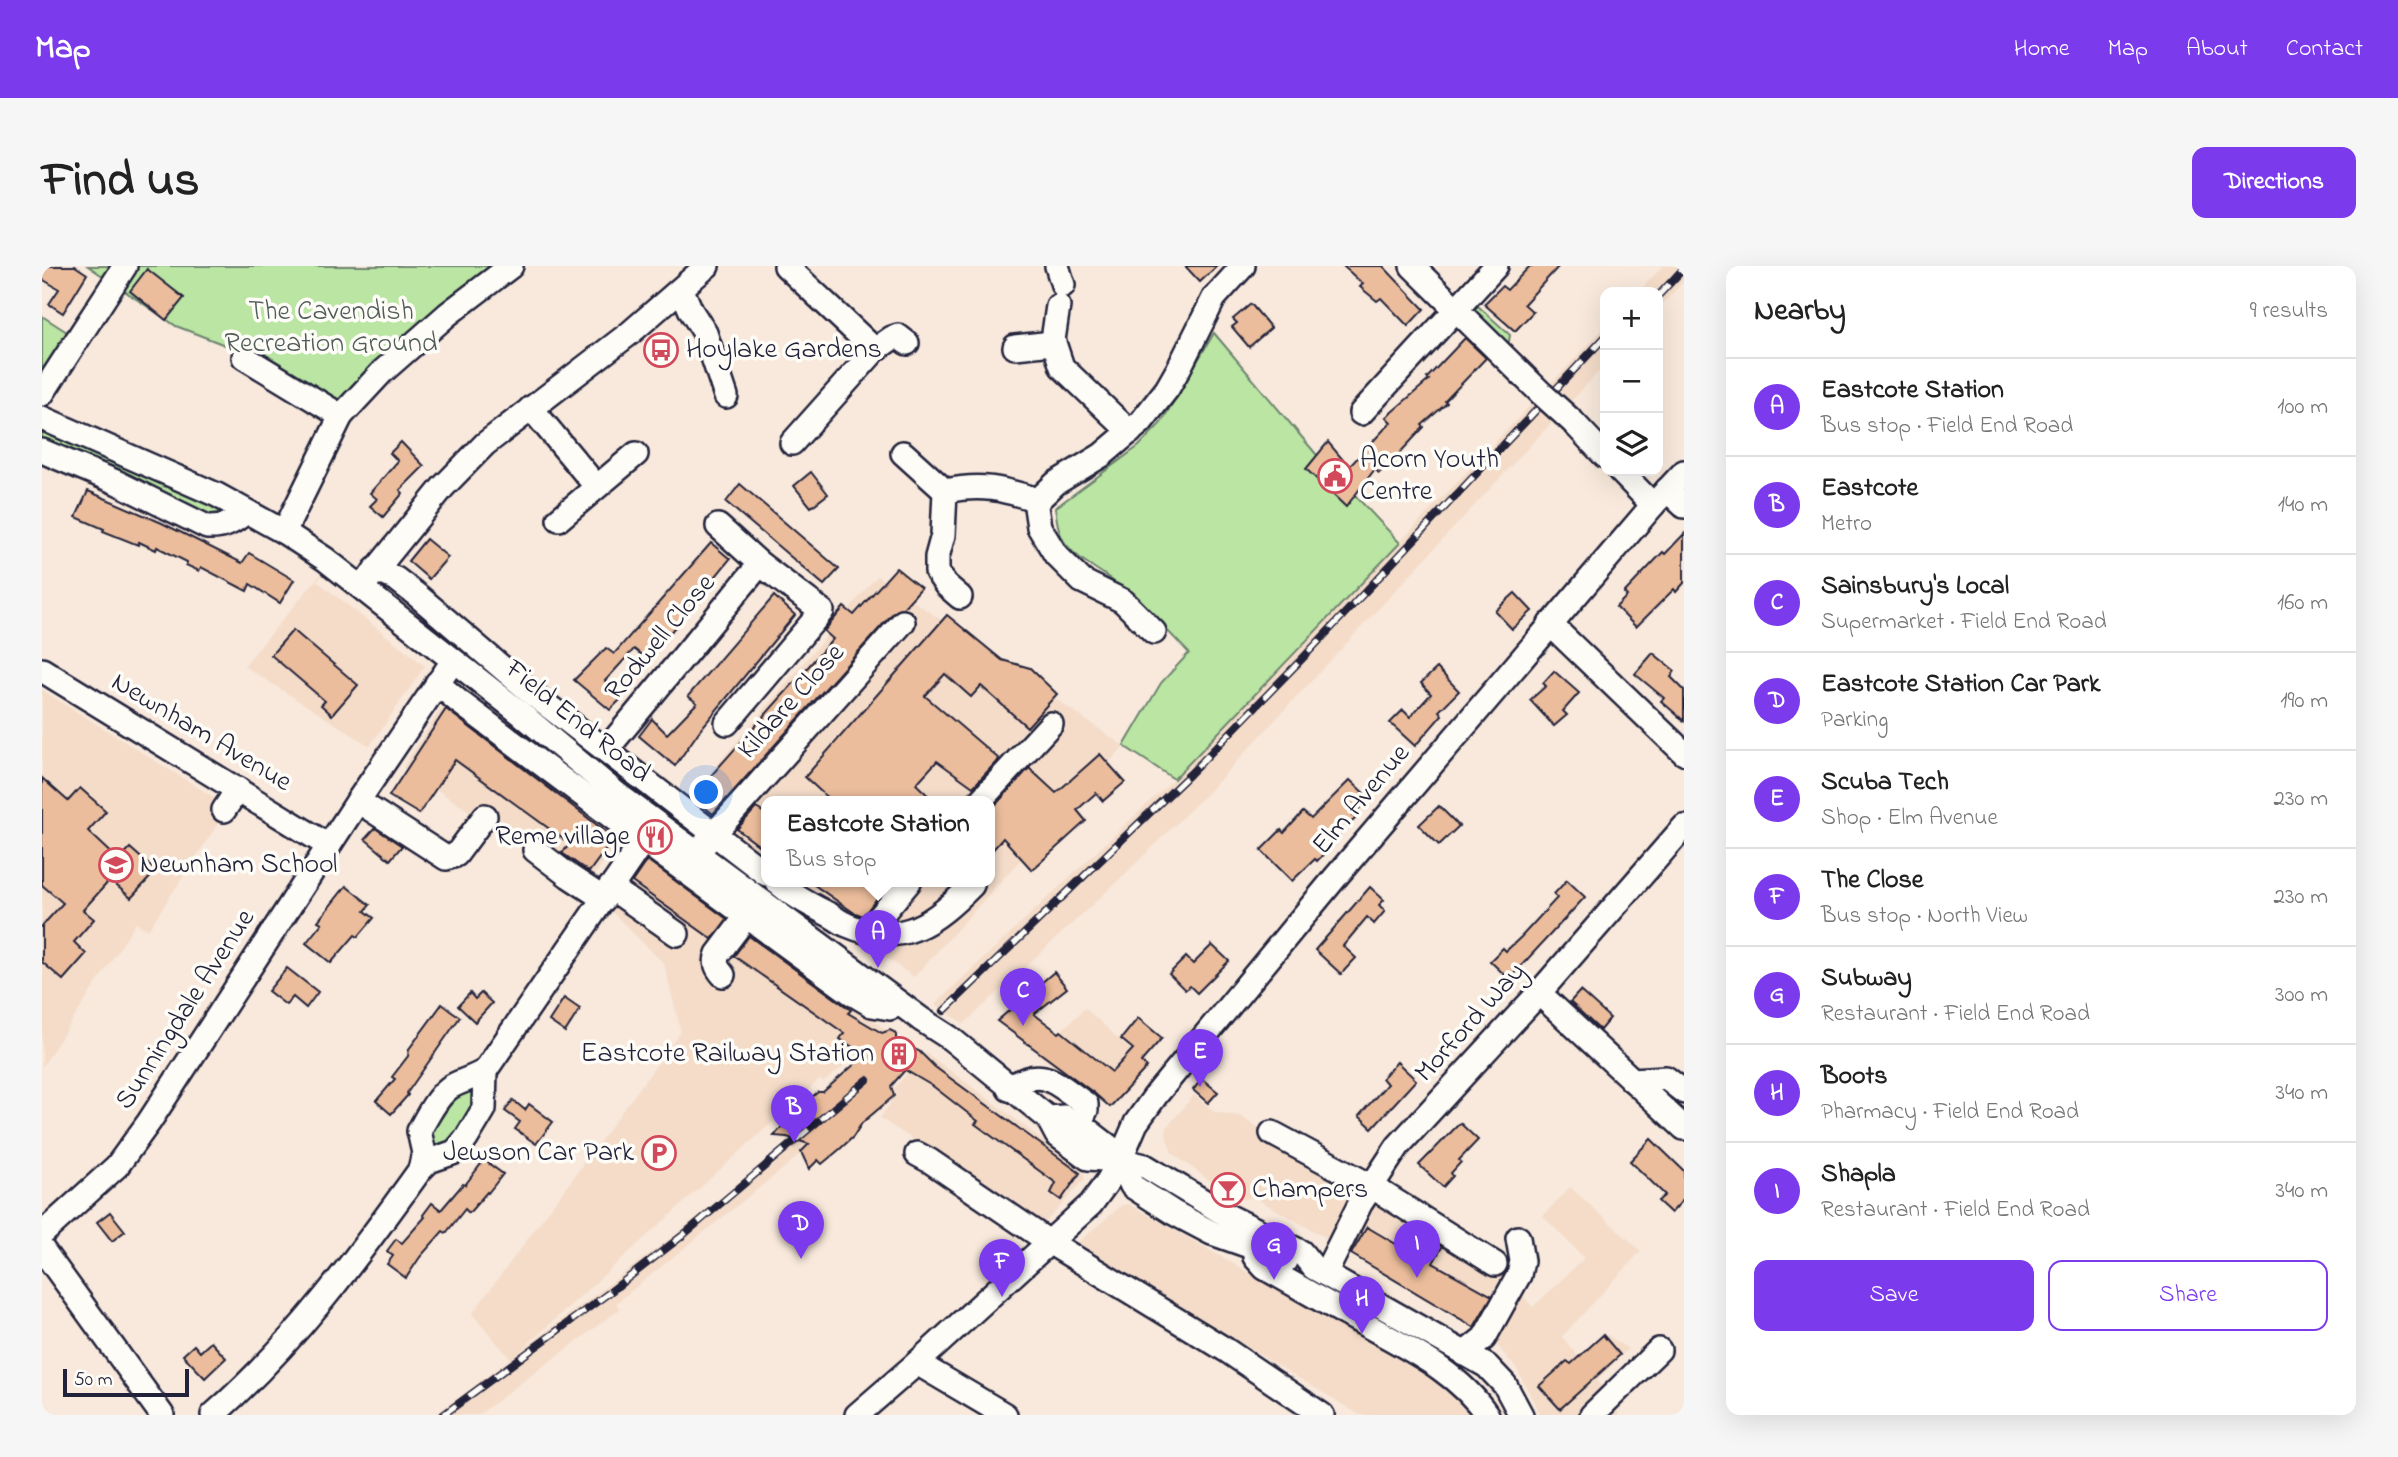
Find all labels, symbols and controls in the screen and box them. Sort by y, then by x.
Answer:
text: Map [35,25,91,73]
text: Home [2014,32,2070,67]
text: Map [2108,32,2148,67]
text: About [2186,32,2248,67]
text: Contact [2286,32,2363,67]
text: Find us [42,146,199,218]
button: Directions [2192,147,2356,218]
map controls [1600,287,1663,476]
button: + [1600,287,1663,350]
text: Nearby [1754,290,1846,334]
park label: The Cavendish Recreation Ground [225,292,438,365]
text: 9 results [2250,295,2328,328]
place label: Hoylake Gardens [686,330,882,371]
bus stop icon: Hoylake Gardens [642,331,680,369]
button: − [1600,350,1663,413]
text: Eastcote Station [1821,372,2004,410]
text: A [1770,391,1784,424]
text: 100 m [2277,391,2328,424]
text: Bus stop · Field End Road [1821,410,2073,443]
button: layers [1600,413,1663,476]
place label: Acorn Youth Centre [1360,440,1499,513]
public building icon: Acorn Youth Centre [1316,457,1354,495]
text: Eastcote [1821,470,1918,508]
text: B [1769,489,1785,522]
text: 140 m [2278,489,2328,522]
text: Metro [1821,508,1872,541]
street label: Rodwell Close [596,565,727,710]
text: Sainsbury's Local [1821,568,2009,606]
text: C [1771,587,1783,620]
text: 160 m [2277,587,2328,620]
text: Supermarket · Field End Road [1821,606,2107,639]
street label: Kildare Close [729,635,856,769]
street label: Field End Road [494,650,659,794]
street label: Newnham Avenue [103,663,300,803]
text: Eastcote Station Car Park [1821,666,2100,704]
text: D [1769,685,1785,718]
text: 190 m [2280,685,2328,718]
text: Parking [1821,704,1888,737]
street label: Elm Avenue [1303,735,1421,865]
text: Scuba Tech [1821,764,1949,802]
your location [689,775,723,809]
text: E [1770,783,1784,816]
text: 230 m [2274,783,2328,816]
popup [761,796,995,887]
text: Shop · Elm Avenue [1821,802,1998,835]
text: Eastcote Station [787,806,969,844]
place label: Reme village [495,817,630,858]
restaurant icon: Reme village [636,818,674,856]
text: Bus stop [787,844,876,877]
place label: Newnham School [140,845,337,886]
school or university icon: Newnham School [97,846,135,884]
text: The Close [1821,862,1923,900]
text: F [1770,881,1784,914]
text: 230 m [2274,881,2328,914]
text: Bus stop · North View [1821,900,2028,933]
street label: Sunningdale Avenue [106,901,267,1118]
pin: A [855,910,901,968]
street label: Morford Way [1406,954,1536,1092]
text: Subway [1821,960,1912,998]
pin: C [1000,968,1046,1026]
text: G [1770,979,1784,1012]
text: 300 m [2275,979,2328,1012]
text: Restaurant · Field End Road [1821,998,2090,1031]
pin: E [1177,1029,1223,1087]
place label: Eastcote Railway Station [581,1034,874,1075]
building icon: Eastcote Railway Station [880,1035,918,1073]
text: Boots [1821,1058,1888,1096]
text: H [1770,1077,1784,1110]
text: 340 m [2275,1077,2328,1110]
pin: B [771,1085,817,1143]
text: Pharmacy · Field End Road [1821,1096,2079,1129]
place label: Jewson Car Park [443,1133,635,1174]
parking icon: Jewson Car Park [640,1134,678,1172]
text: Shapla [1821,1156,1896,1194]
place label: Champers [1252,1170,1368,1211]
bar icon: Champers [1209,1171,1247,1209]
text: I [1774,1175,1780,1208]
text: 340 m [2275,1175,2328,1208]
text: Restaurant · Field End Road [1821,1194,2090,1227]
pin: D [778,1201,824,1259]
pin: I [1394,1220,1440,1278]
pin: G [1251,1222,1297,1280]
pin: F [979,1239,1025,1297]
button: Save [1754,1260,2034,1331]
button: Share [2048,1260,2328,1331]
pin: H [1339,1276,1385,1334]
scale bar [63,1366,189,1398]
text: 50 m [74,1367,113,1394]

